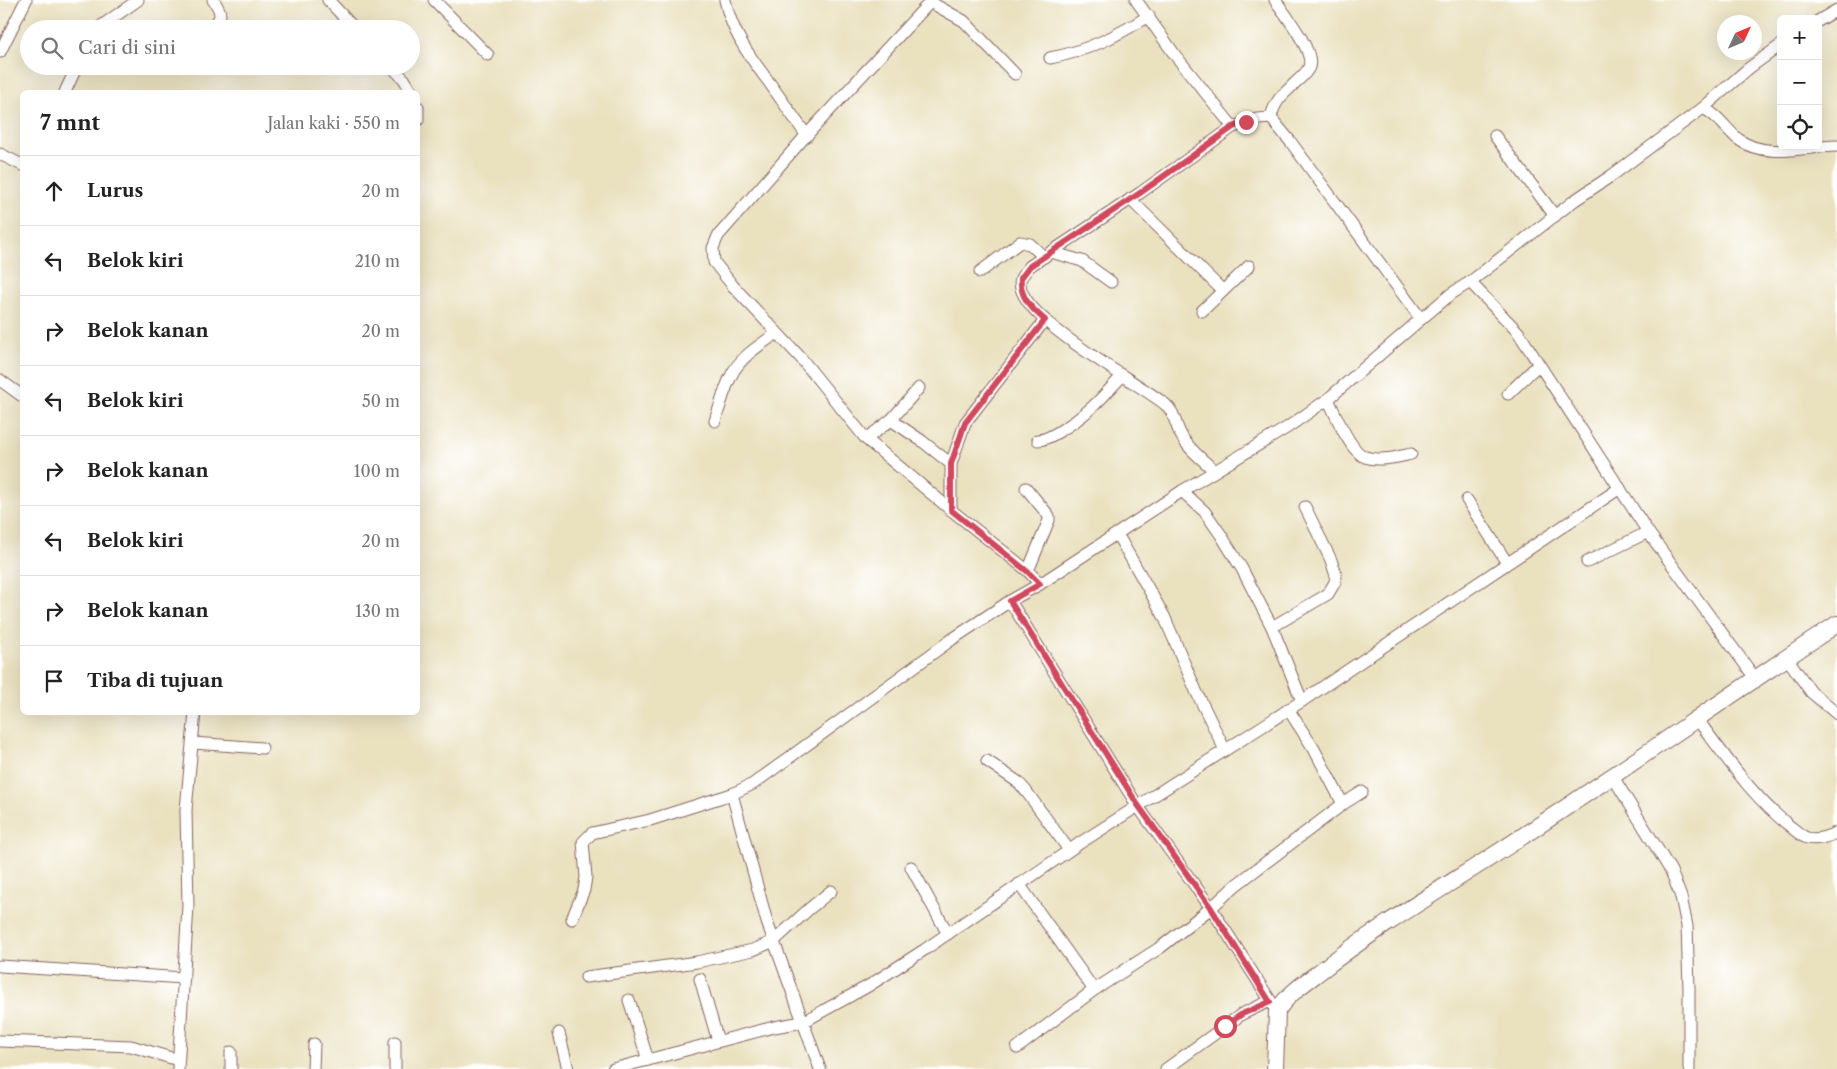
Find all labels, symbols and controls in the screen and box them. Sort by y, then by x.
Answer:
north arrow [1717,15,1762,60]
map controls [1777,15,1822,150]
button: + [1777,15,1822,60]
search box [20,20,420,75]
icon: search [38,34,66,62]
text: Cari di sini [78,36,176,59]
button: − [1777,60,1822,105]
button: locate [1777,105,1822,150]
text: 7 mnt [40,110,100,135]
route end [1235,111,1258,134]
text: Jalan kaki · 550 m [267,113,400,133]
icon: ahead [40,177,68,205]
text: Lurus [87,179,143,202]
text: 20 m [361,181,400,201]
icon: left [40,247,68,275]
text: Belok kiri [87,249,184,272]
text: 210 m [355,251,400,271]
icon: right [40,317,68,345]
text: Belok kanan [87,319,209,342]
text: 20 m [361,321,400,341]
icon: left [40,387,68,415]
text: Belok kiri [87,389,184,412]
text: 50 m [362,391,400,411]
icon: right [40,457,68,485]
text: Belok kanan [87,459,209,482]
text: 100 m [354,461,400,481]
icon: left [40,527,68,555]
text: Belok kiri [87,529,184,552]
text: 20 m [361,531,400,551]
icon: right [40,597,68,625]
text: Belok kanan [87,599,209,622]
text: 130 m [355,601,400,621]
icon: arrive [40,667,68,695]
text: Tiba di tujuan [87,669,223,692]
route start [1214,1015,1237,1038]

